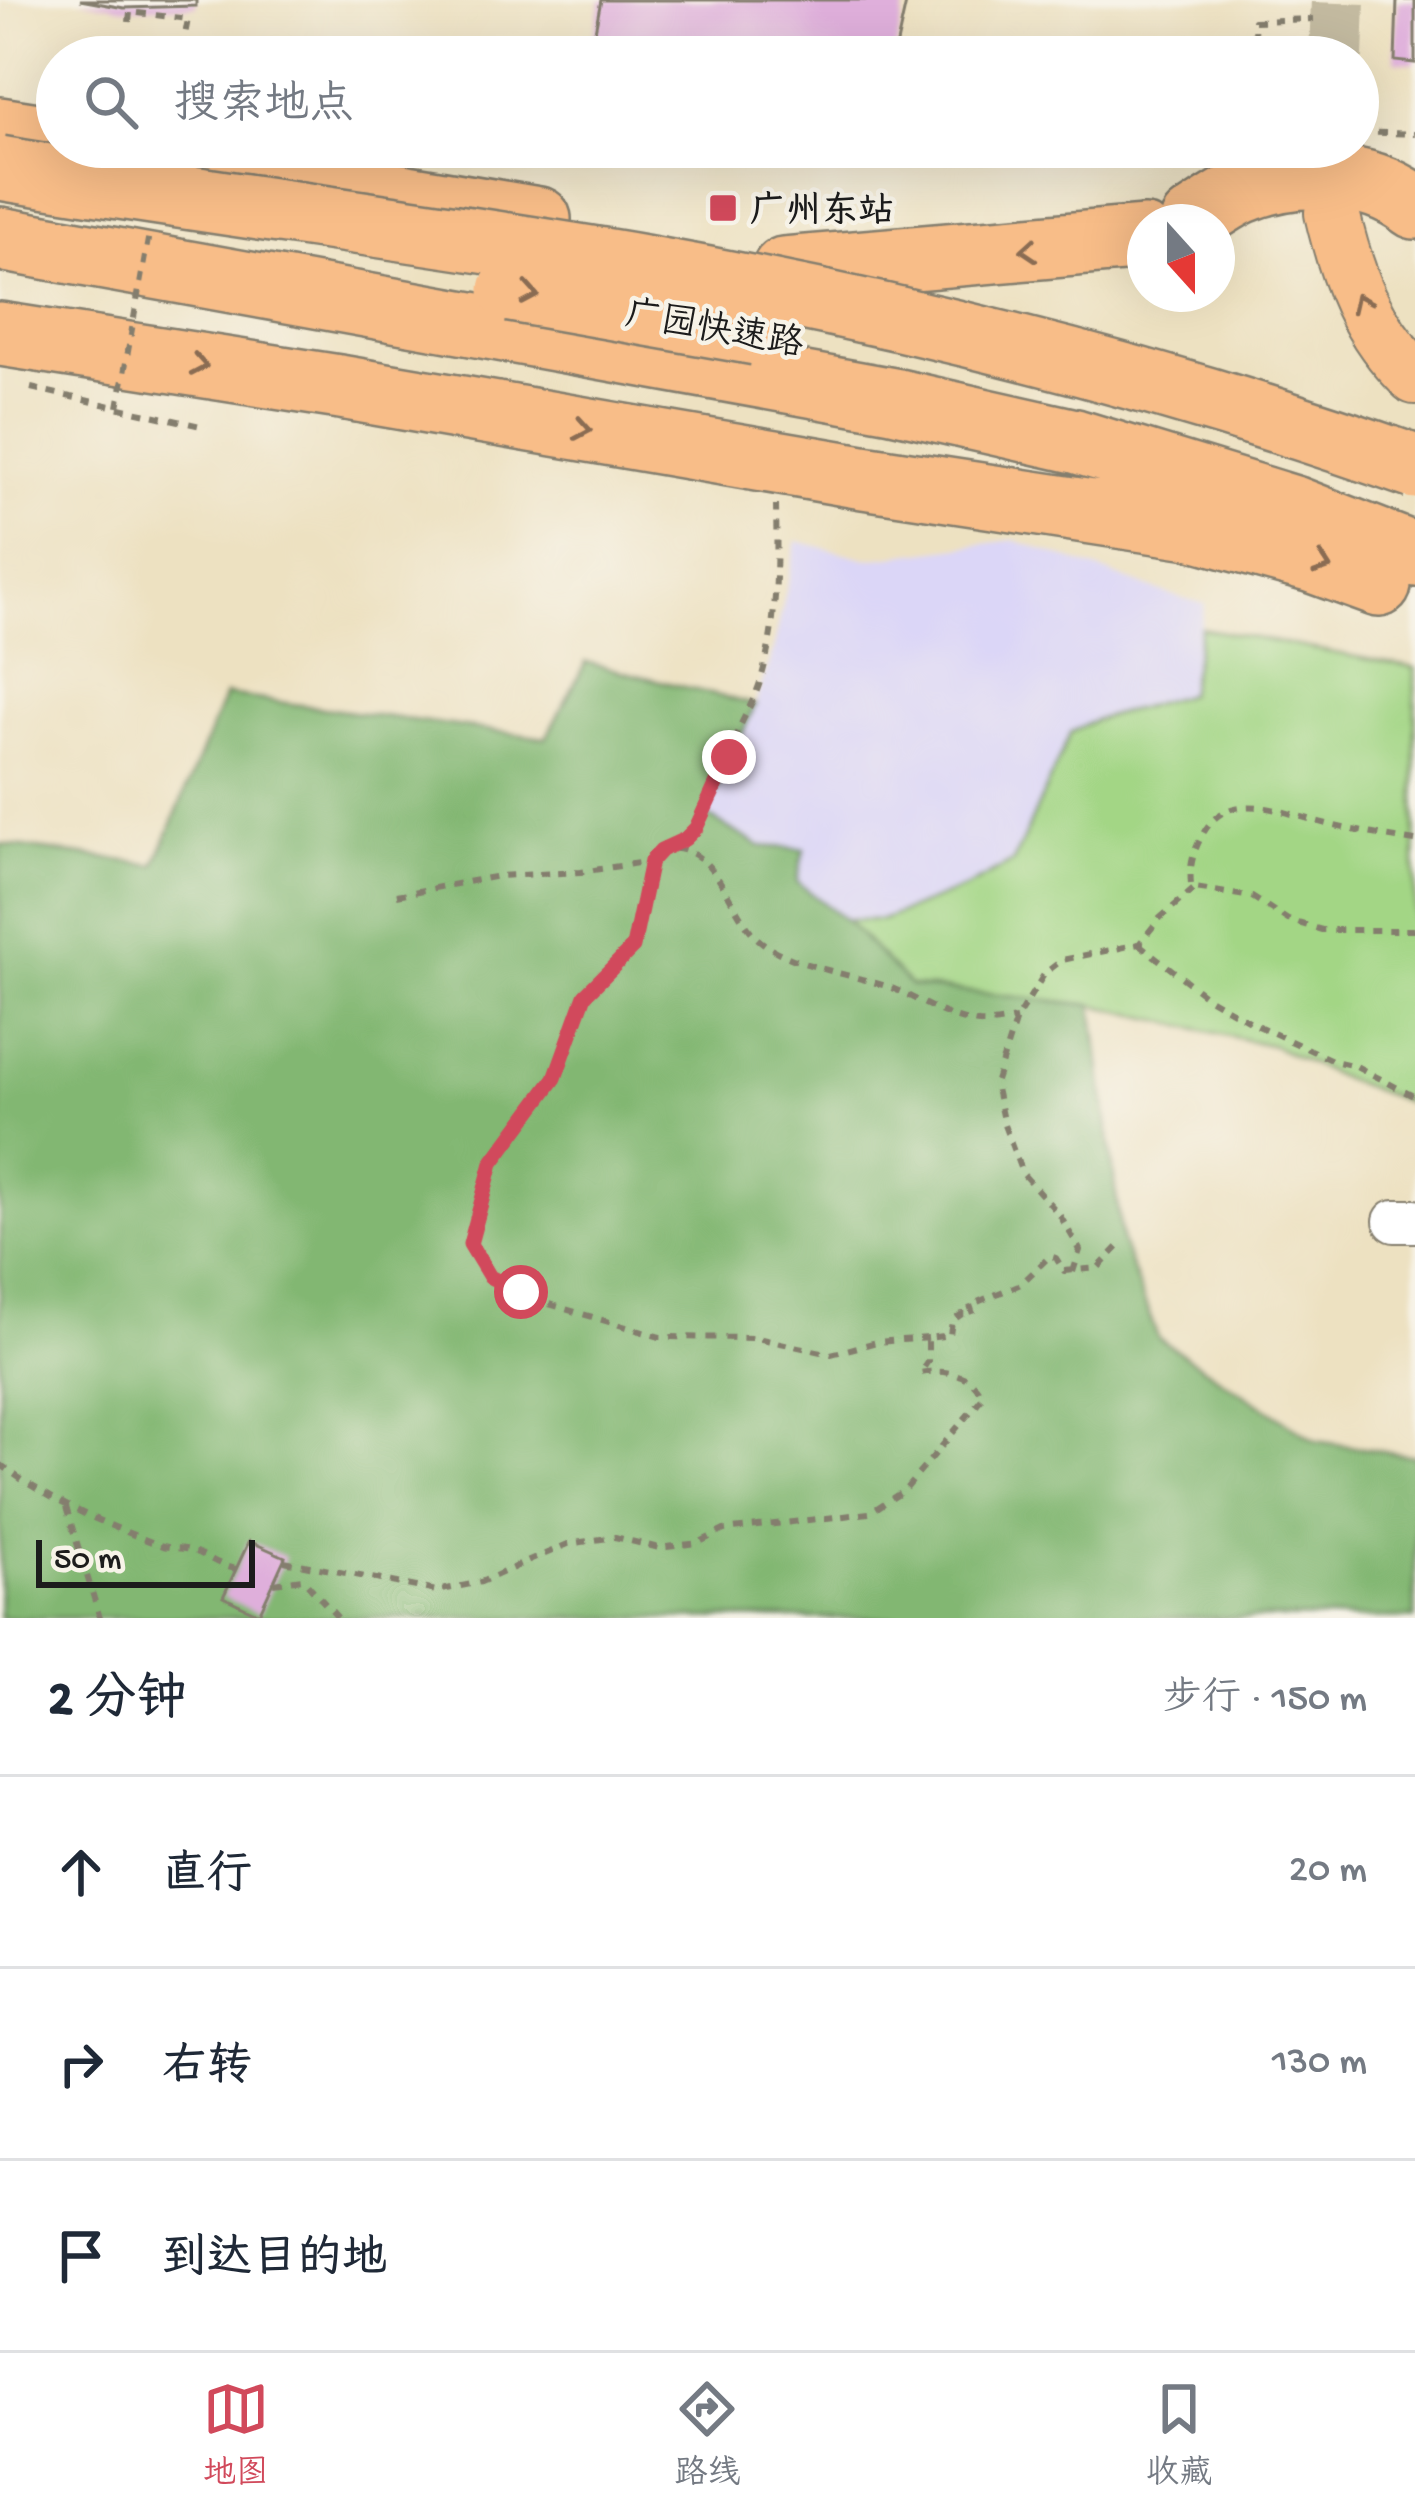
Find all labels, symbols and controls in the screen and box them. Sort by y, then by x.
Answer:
search box [36,36,1379,168]
icon: search [78,69,144,135]
text: 搜索地点 [174,81,354,134]
place label: 广州东站 [750,190,894,236]
marker: 广州东站 [707,192,739,224]
north arrow [1127,204,1235,312]
one-way arrow [1019,237,1038,263]
one-way arrow [520,280,540,305]
one-way arrow [1350,293,1374,314]
street label: 广园快速路 [621,294,807,369]
one-way arrow [188,351,208,376]
one-way arrow [573,416,593,441]
one-way arrow [1311,551,1332,575]
route end [702,730,756,784]
route start [494,1265,548,1319]
scale bar [36,1534,255,1587]
text: 50 m [54,1542,121,1580]
text: 2 分钟 [48,1673,187,1733]
text: 步行 · 150 m [1163,1678,1367,1724]
icon: ahead [48,1839,114,1905]
text: 20 m [1289,1849,1367,1895]
text: 直行 [162,1851,252,1904]
icon: right [48,2031,114,2097]
text: 130 m [1272,2041,1367,2087]
text: 右转 [162,2043,252,2096]
icon: arrive [48,2223,114,2289]
text: 到达目的地 [162,2235,387,2288]
tab: 地图 [203,2376,269,2495]
tab: 路线 [674,2376,740,2495]
tab: 收藏 [1146,2376,1212,2495]

